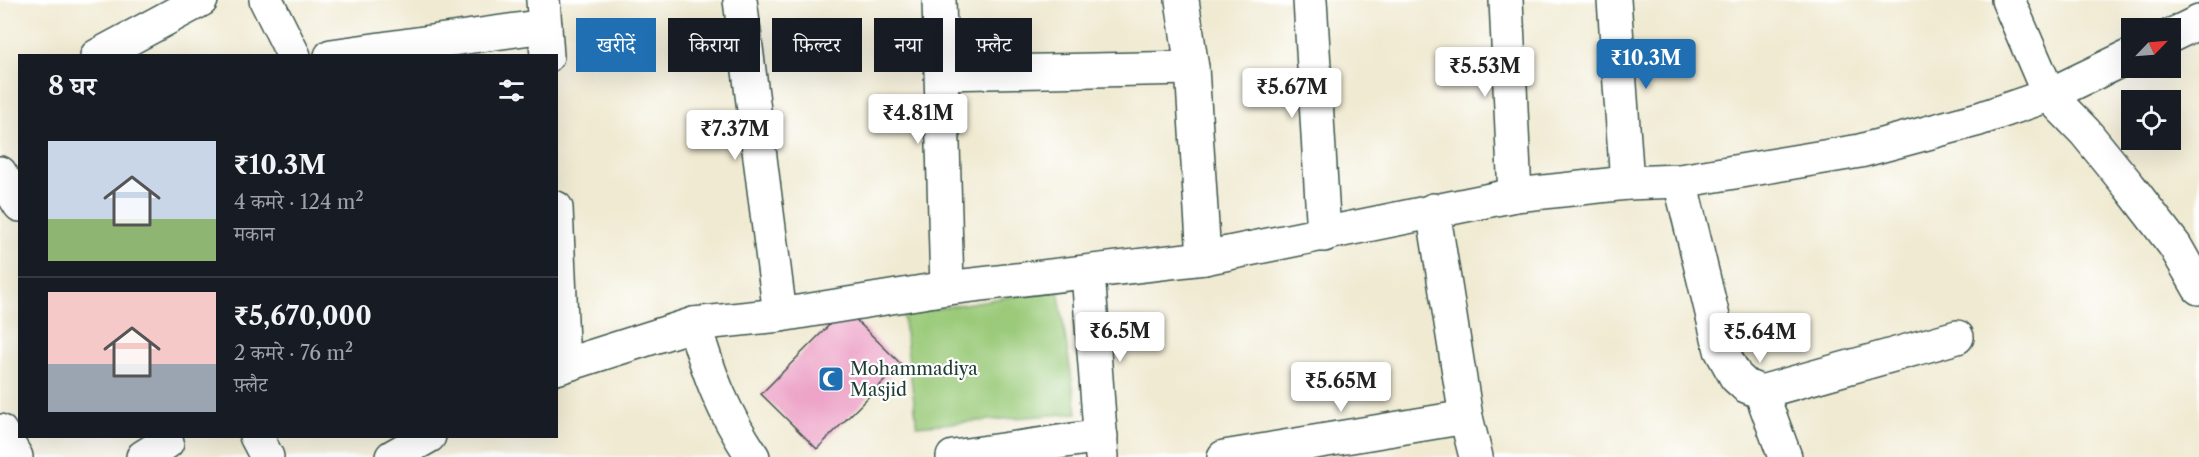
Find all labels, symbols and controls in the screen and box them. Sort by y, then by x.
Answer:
chip: खरीदें [576,18,656,72]
chip: किराया [668,18,760,72]
chip: फ़िल्टर [772,18,862,72]
chip: नया [874,18,943,72]
chip: फ़्लैट [955,18,1032,72]
north arrow [2121,18,2181,78]
map controls [2121,18,2181,150]
pin: ₹10.3M [1597,39,1695,90]
text: ₹10.3M [1611,46,1681,70]
pin: ₹5.53M [1436,47,1534,98]
text: ₹5.53M [1449,54,1521,78]
pin: ₹5.67M [1243,68,1341,119]
text: 8 घर [48,70,96,102]
icon: filters [495,74,528,107]
text: ₹5.67M [1256,75,1328,99]
button: locate [2121,90,2181,150]
pin: ₹4.81M [869,94,967,145]
text: ₹4.81M [882,101,954,125]
pin: ₹7.37M [686,110,784,161]
text: ₹7.37M [700,117,770,141]
text: ₹10.3M [234,149,326,181]
icon: home [96,165,168,237]
text: 4 कमरे · 124 m² [234,190,364,214]
text: मकान [234,222,275,246]
text: ₹5,670,000 [234,300,372,332]
pin: ₹6.5M [1078,312,1162,363]
pin: ₹5.64M [1711,313,1809,364]
icon: home [96,316,168,388]
text: ₹6.5M [1089,319,1151,343]
text: ₹5.64M [1724,320,1796,344]
text: 2 कमरे · 76 m² [234,341,353,365]
place label: Mohammadiya Masjid [850,358,978,401]
pin: ₹5.65M [1292,362,1390,413]
mosque icon: Mohammadiya Masjid [816,364,846,394]
text: ₹5.65M [1305,369,1377,393]
text: फ़्लैट [234,373,267,397]

